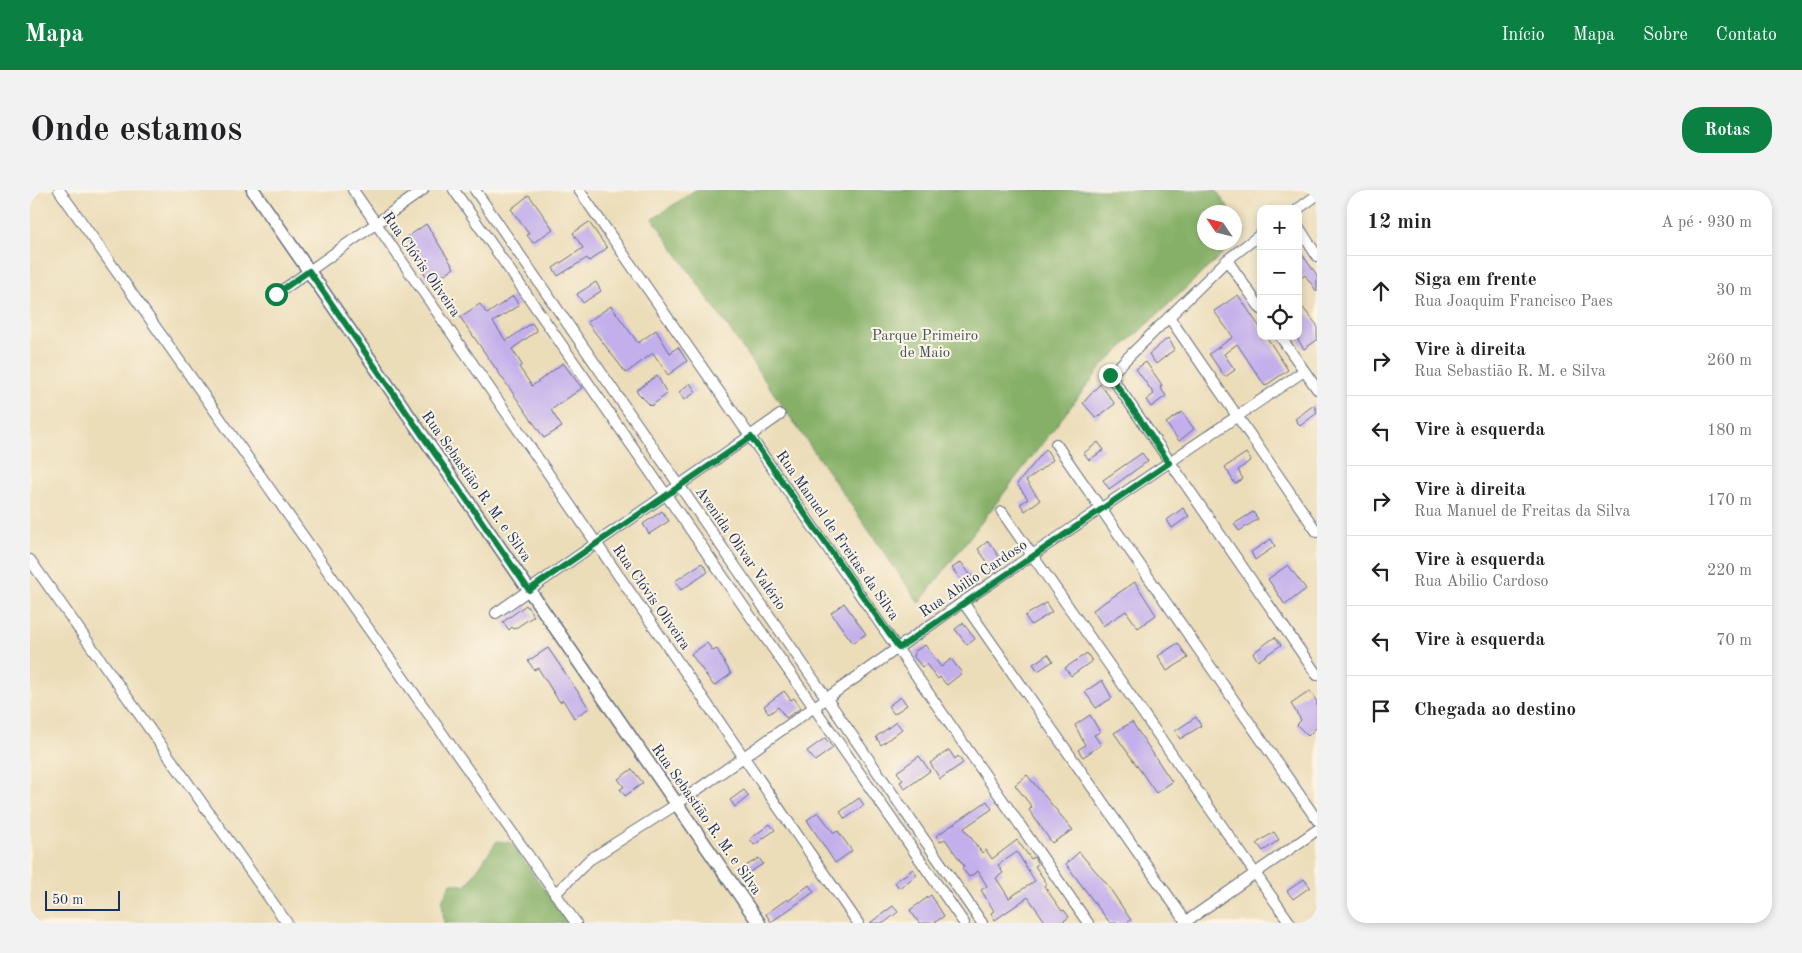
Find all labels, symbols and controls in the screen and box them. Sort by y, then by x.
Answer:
text: Mapa [25,23,84,47]
text: Início [1501,26,1545,44]
text: Mapa [1573,26,1615,44]
text: Sobre [1643,26,1688,44]
text: Contato [1716,26,1777,44]
button: Rotas [1682,107,1772,153]
text: Onde estamos [30,113,242,148]
north arrow [1197,205,1242,250]
map controls [1257,205,1302,340]
button: + [1257,205,1302,250]
street label: Rua Clóvis Oliveira [379,210,463,321]
text: 12 min [1367,212,1432,233]
text: A pé · 930 m [1661,215,1752,231]
button: − [1257,250,1302,295]
text: Siga em frente [1414,271,1537,290]
icon: ahead [1367,277,1395,305]
route start [265,283,288,306]
text: 30 m [1716,283,1752,299]
text: Rua Joaquim Francisco Paes [1414,294,1613,310]
button: locate [1257,295,1302,340]
park label: Parque Primeiro de Maio [872,329,978,361]
text: Vire à direita [1414,341,1526,360]
icon: right [1367,347,1395,375]
text: 260 m [1707,353,1752,369]
route end [1099,364,1122,387]
text: Rua Sebastião R. M. e Silva [1414,364,1606,380]
street label: Rua Sebastião R. M. e Silva [418,409,534,565]
icon: left [1367,417,1395,445]
text: Vire à esquerda [1414,421,1545,440]
text: 180 m [1707,423,1752,439]
street label: Rua Manuel de Freitas da Silva [772,448,901,624]
text: Vire à direita [1414,481,1526,500]
street label: Avenida Olivar Valério [692,485,788,613]
icon: right [1367,487,1395,515]
text: 170 m [1707,493,1752,509]
text: Rua Manuel de Freitas da Silva [1414,504,1630,520]
street label: Rua Abilio Cardoso [917,538,1030,621]
street label: Rua Clóvis Oliveira [609,543,693,654]
text: Vire à esquerda [1414,551,1545,570]
icon: left [1367,557,1395,585]
text: 220 m [1707,563,1752,579]
text: Rua Abilio Cardoso [1414,574,1549,590]
icon: left [1367,627,1395,655]
text: Vire à esquerda [1414,631,1545,650]
text: 70 m [1716,633,1752,649]
icon: arrive [1367,697,1395,725]
text: Chegada ao destino [1414,701,1576,720]
street label: Rua Sebastião R. M. e Silva [648,742,764,898]
scale bar [45,888,120,911]
text: 50 m [52,893,83,907]

